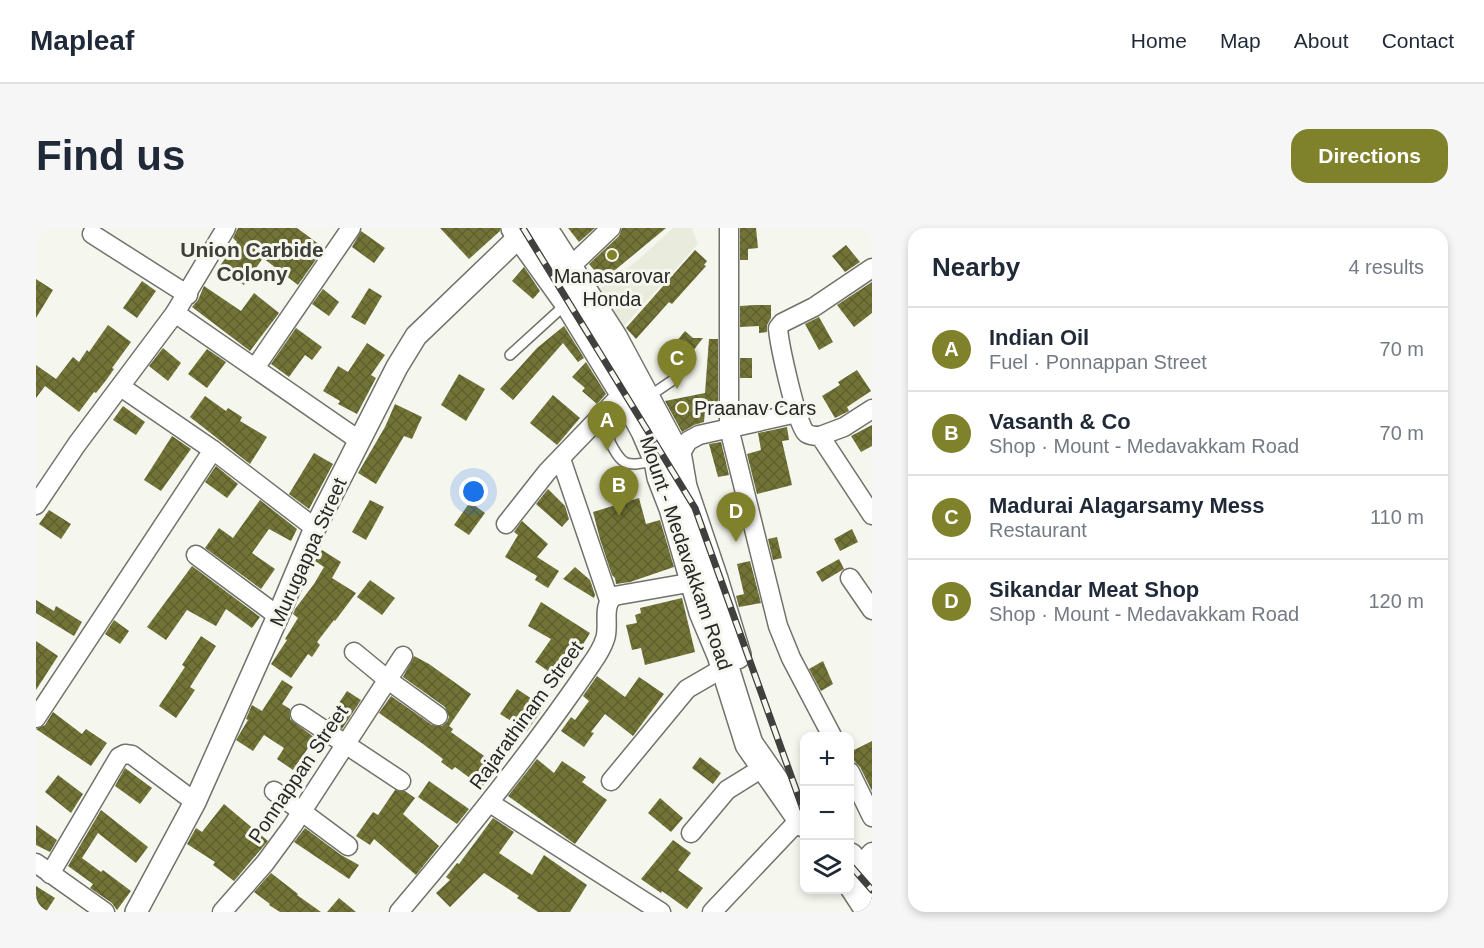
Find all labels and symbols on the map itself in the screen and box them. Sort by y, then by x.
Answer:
district label: Union Carbide Colony [180,238,324,285]
marker: Manasarovar Honda [605,248,619,262]
place label: Manasarovar Honda [554,265,671,310]
pin: C [658,340,696,389]
place label: Praanav Cars [694,397,816,419]
marker: Praanav Cars [675,401,689,415]
pin: A [588,402,626,451]
street label: Mount - Medavakkam Road [636,433,736,673]
pin: B [600,466,638,516]
street label: Murugappa Street [265,474,351,630]
your location [459,477,488,506]
pin: D [716,492,756,542]
street label: Rajarathinam Street [465,636,587,793]
street label: Ponnappan Street [244,701,352,847]

